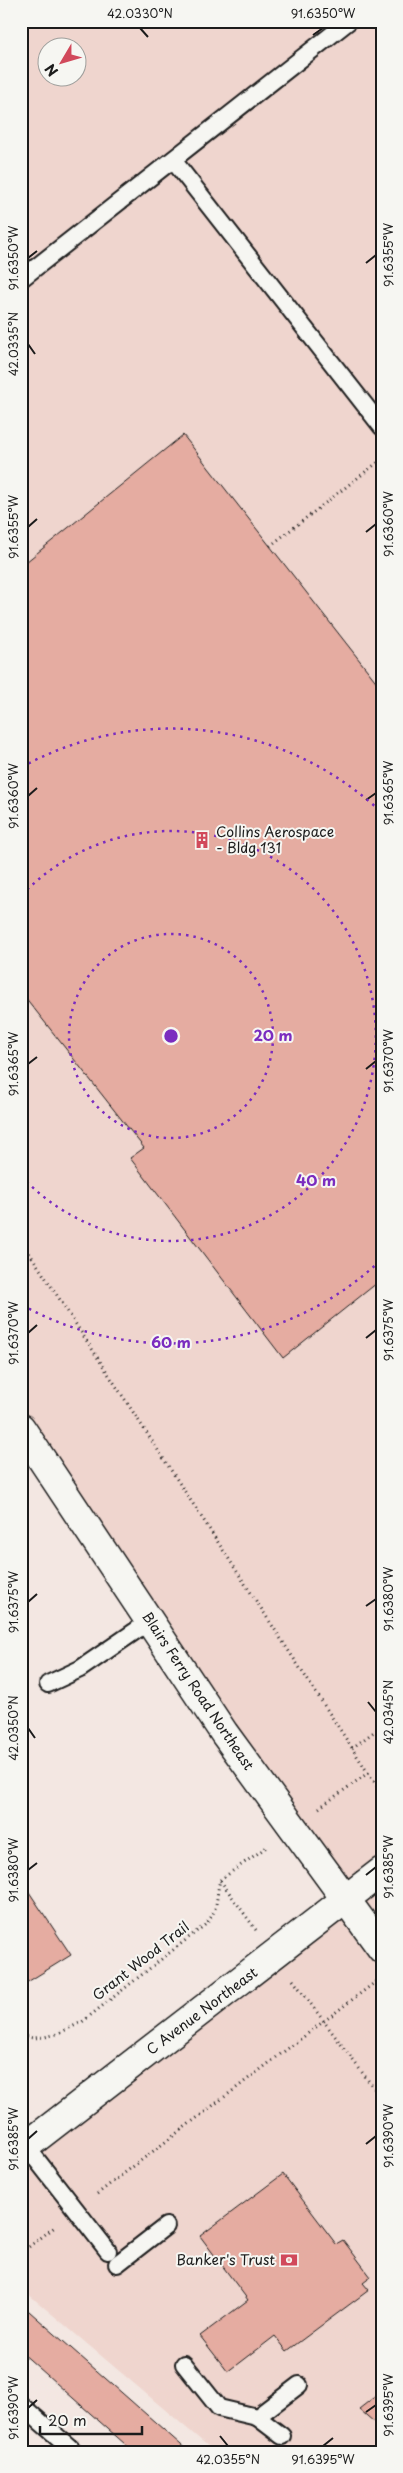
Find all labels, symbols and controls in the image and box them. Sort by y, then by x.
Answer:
text: 42.0330°N [107,4,173,22]
text: 91.6350°W [291,4,356,22]
north arrow [38,38,88,88]
text: N [40,59,63,81]
text: 91.6355°W [379,222,397,287]
text: 91.6350°W [4,225,22,290]
text: 42.0335°N [4,312,22,376]
text: 91.6360°W [379,490,397,557]
text: 91.6355°W [4,494,22,559]
text: 91.6365°W [379,760,397,825]
text: 91.6360°W [4,762,22,829]
place label: Collins Aerospace - Bldg 131 [216,821,334,858]
building icon: Collins Aerospace - Bldg 131 [192,830,212,850]
text: 20 m [254,1023,292,1046]
centre of rings [162,1027,180,1045]
text: 91.6370°W [379,1028,397,1093]
text: 91.6365°W [4,1031,22,1096]
text: 40 m [296,1168,336,1191]
text: 91.6375°W [379,1298,397,1361]
text: 91.6370°W [4,1300,22,1365]
text: 60 m [151,1330,191,1353]
text: 91.6380°W [379,1566,397,1631]
text: 91.6375°W [4,1570,22,1633]
street label: Blairs Ferry Road Northeast [137,1607,260,1775]
text: 42.0345°N [379,1680,397,1744]
text: 42.0350°N [4,1695,22,1761]
text: 91.6385°W [379,1834,397,1899]
text: 91.6380°W [4,1837,22,1902]
street label: Grant Wood Trail [88,1916,194,2005]
street label: C Avenue Northeast [142,1962,262,2059]
text: 91.6390°W [379,2103,397,2168]
text: 91.6385°W [4,2106,22,2171]
place label: Banker's Trust [176,2249,275,2270]
bank icon: Banker's Trust [279,2250,299,2270]
text: 91.6395°W [379,2373,397,2437]
text: 91.6390°W [4,2375,22,2440]
scale bar [40,2403,142,2435]
text: 20 m [48,2408,87,2431]
text: 42.0355°N [196,2450,260,2468]
text: 91.6395°W [291,2450,355,2468]

